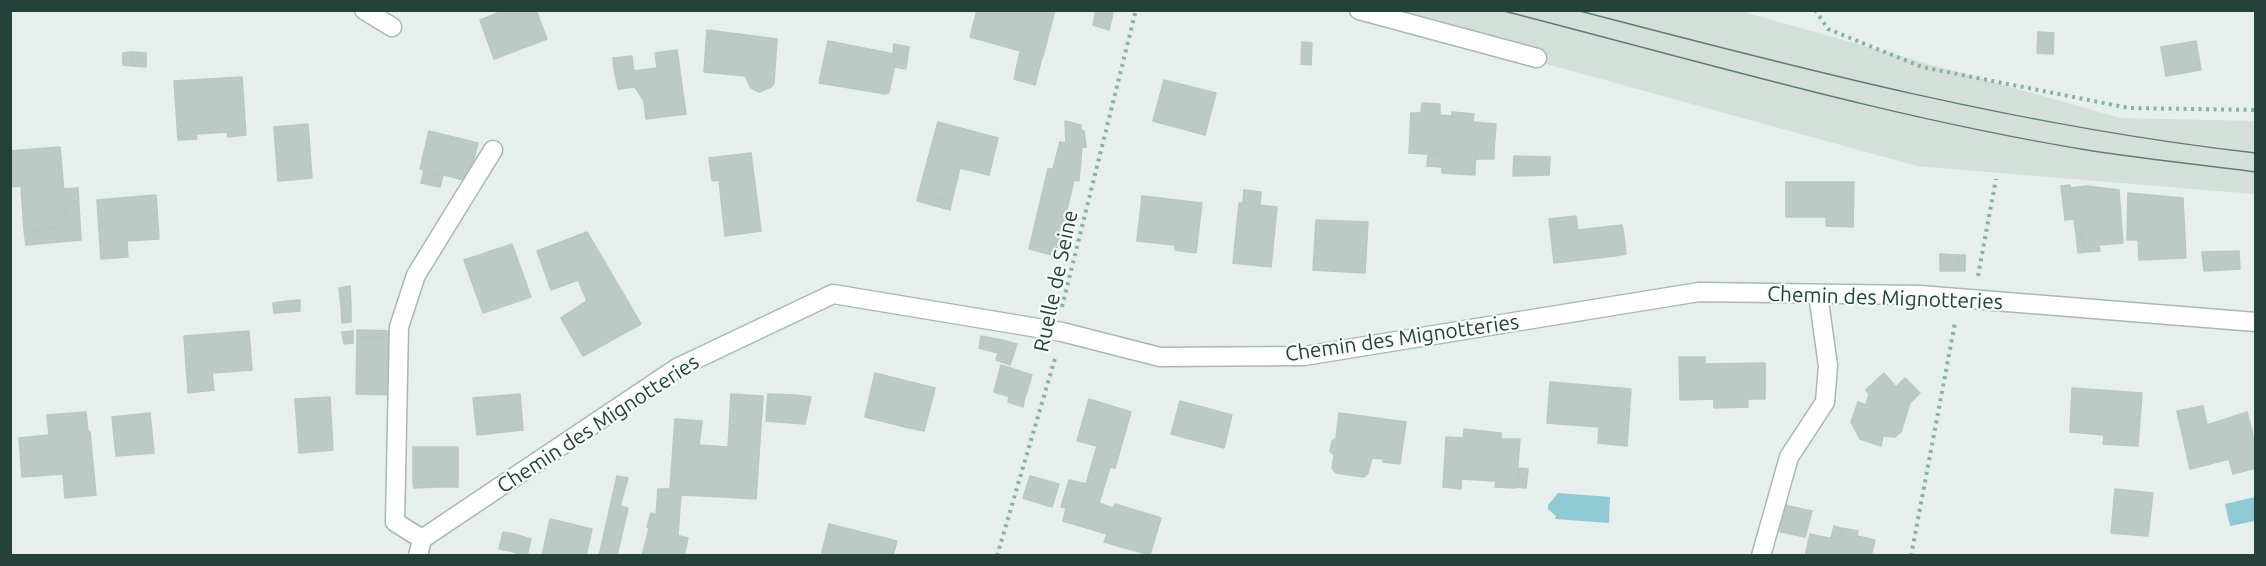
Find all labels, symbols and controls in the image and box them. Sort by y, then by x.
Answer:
street label: Ruelle de Seine [1029,208,1083,354]
street label: Chemin des Mignotteries [1767,281,2003,315]
street label: Chemin des Mignotteries [1283,309,1521,367]
street label: Chemin des Mignotteries [492,349,704,499]

